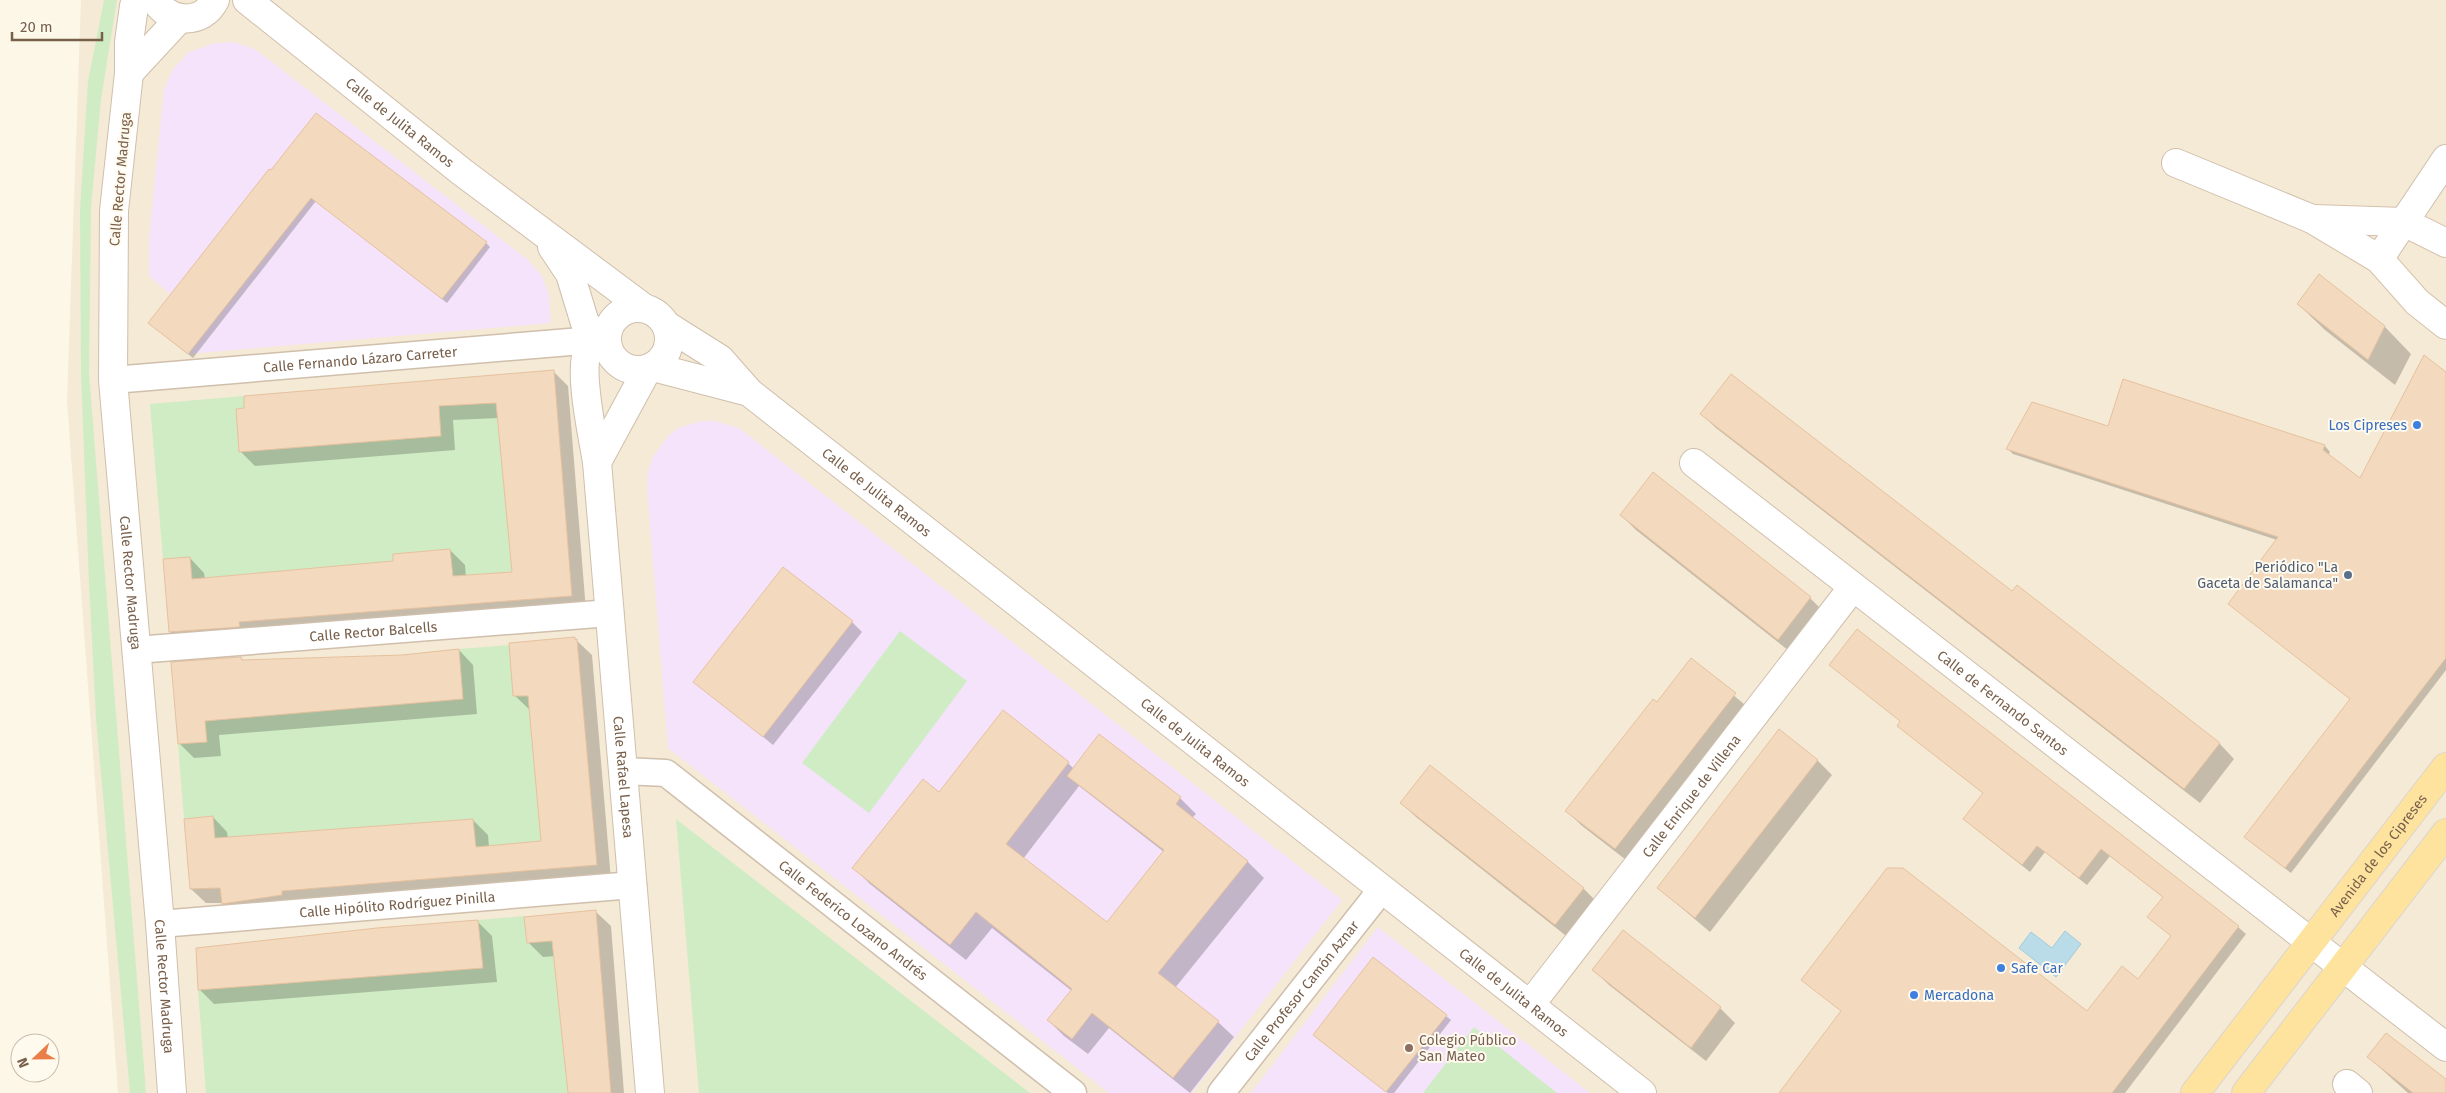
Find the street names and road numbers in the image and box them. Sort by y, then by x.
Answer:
street label: Calle de Julita Ramos [342,74,458,172]
street label: Calle Rector Madruga [106,111,135,247]
street label: Calle Fernando Lázaro Carreter [262,343,458,376]
street label: Calle de Julita Ramos [818,445,935,541]
street label: Calle Rector Madruga [116,515,144,651]
street label: Calle Rector Balcells [309,618,438,645]
street label: Calle de Fernando Santos [1934,647,2072,760]
street label: Calle de Julita Ramos [1137,695,1253,791]
street label: Calle Rafael Lapesa [609,715,637,839]
street label: Calle Enrique de Villena [1639,732,1745,861]
street label: Avenida de los Cipreses [2326,791,2431,920]
street label: Calle Federico Lozano Andrés [775,857,931,984]
street label: Calle Hipólito Rodríguez Pinilla [299,888,496,921]
street label: Calle Profesor Camón Aznar [1241,917,1363,1065]
street label: Calle Rector Madruga [151,919,177,1054]
street label: Calle de Julita Ramos [1456,945,1572,1041]

